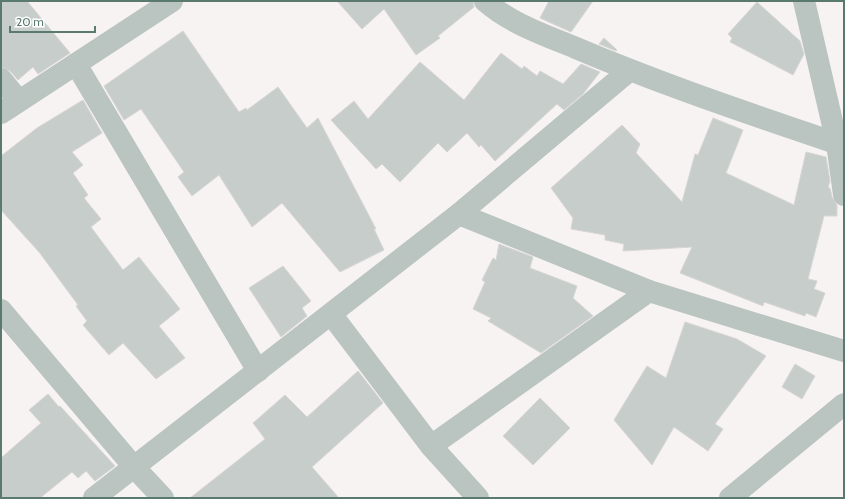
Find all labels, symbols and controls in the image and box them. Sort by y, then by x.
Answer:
scale bar [10,8,95,34]
text: 20 m [16,14,44,29]

